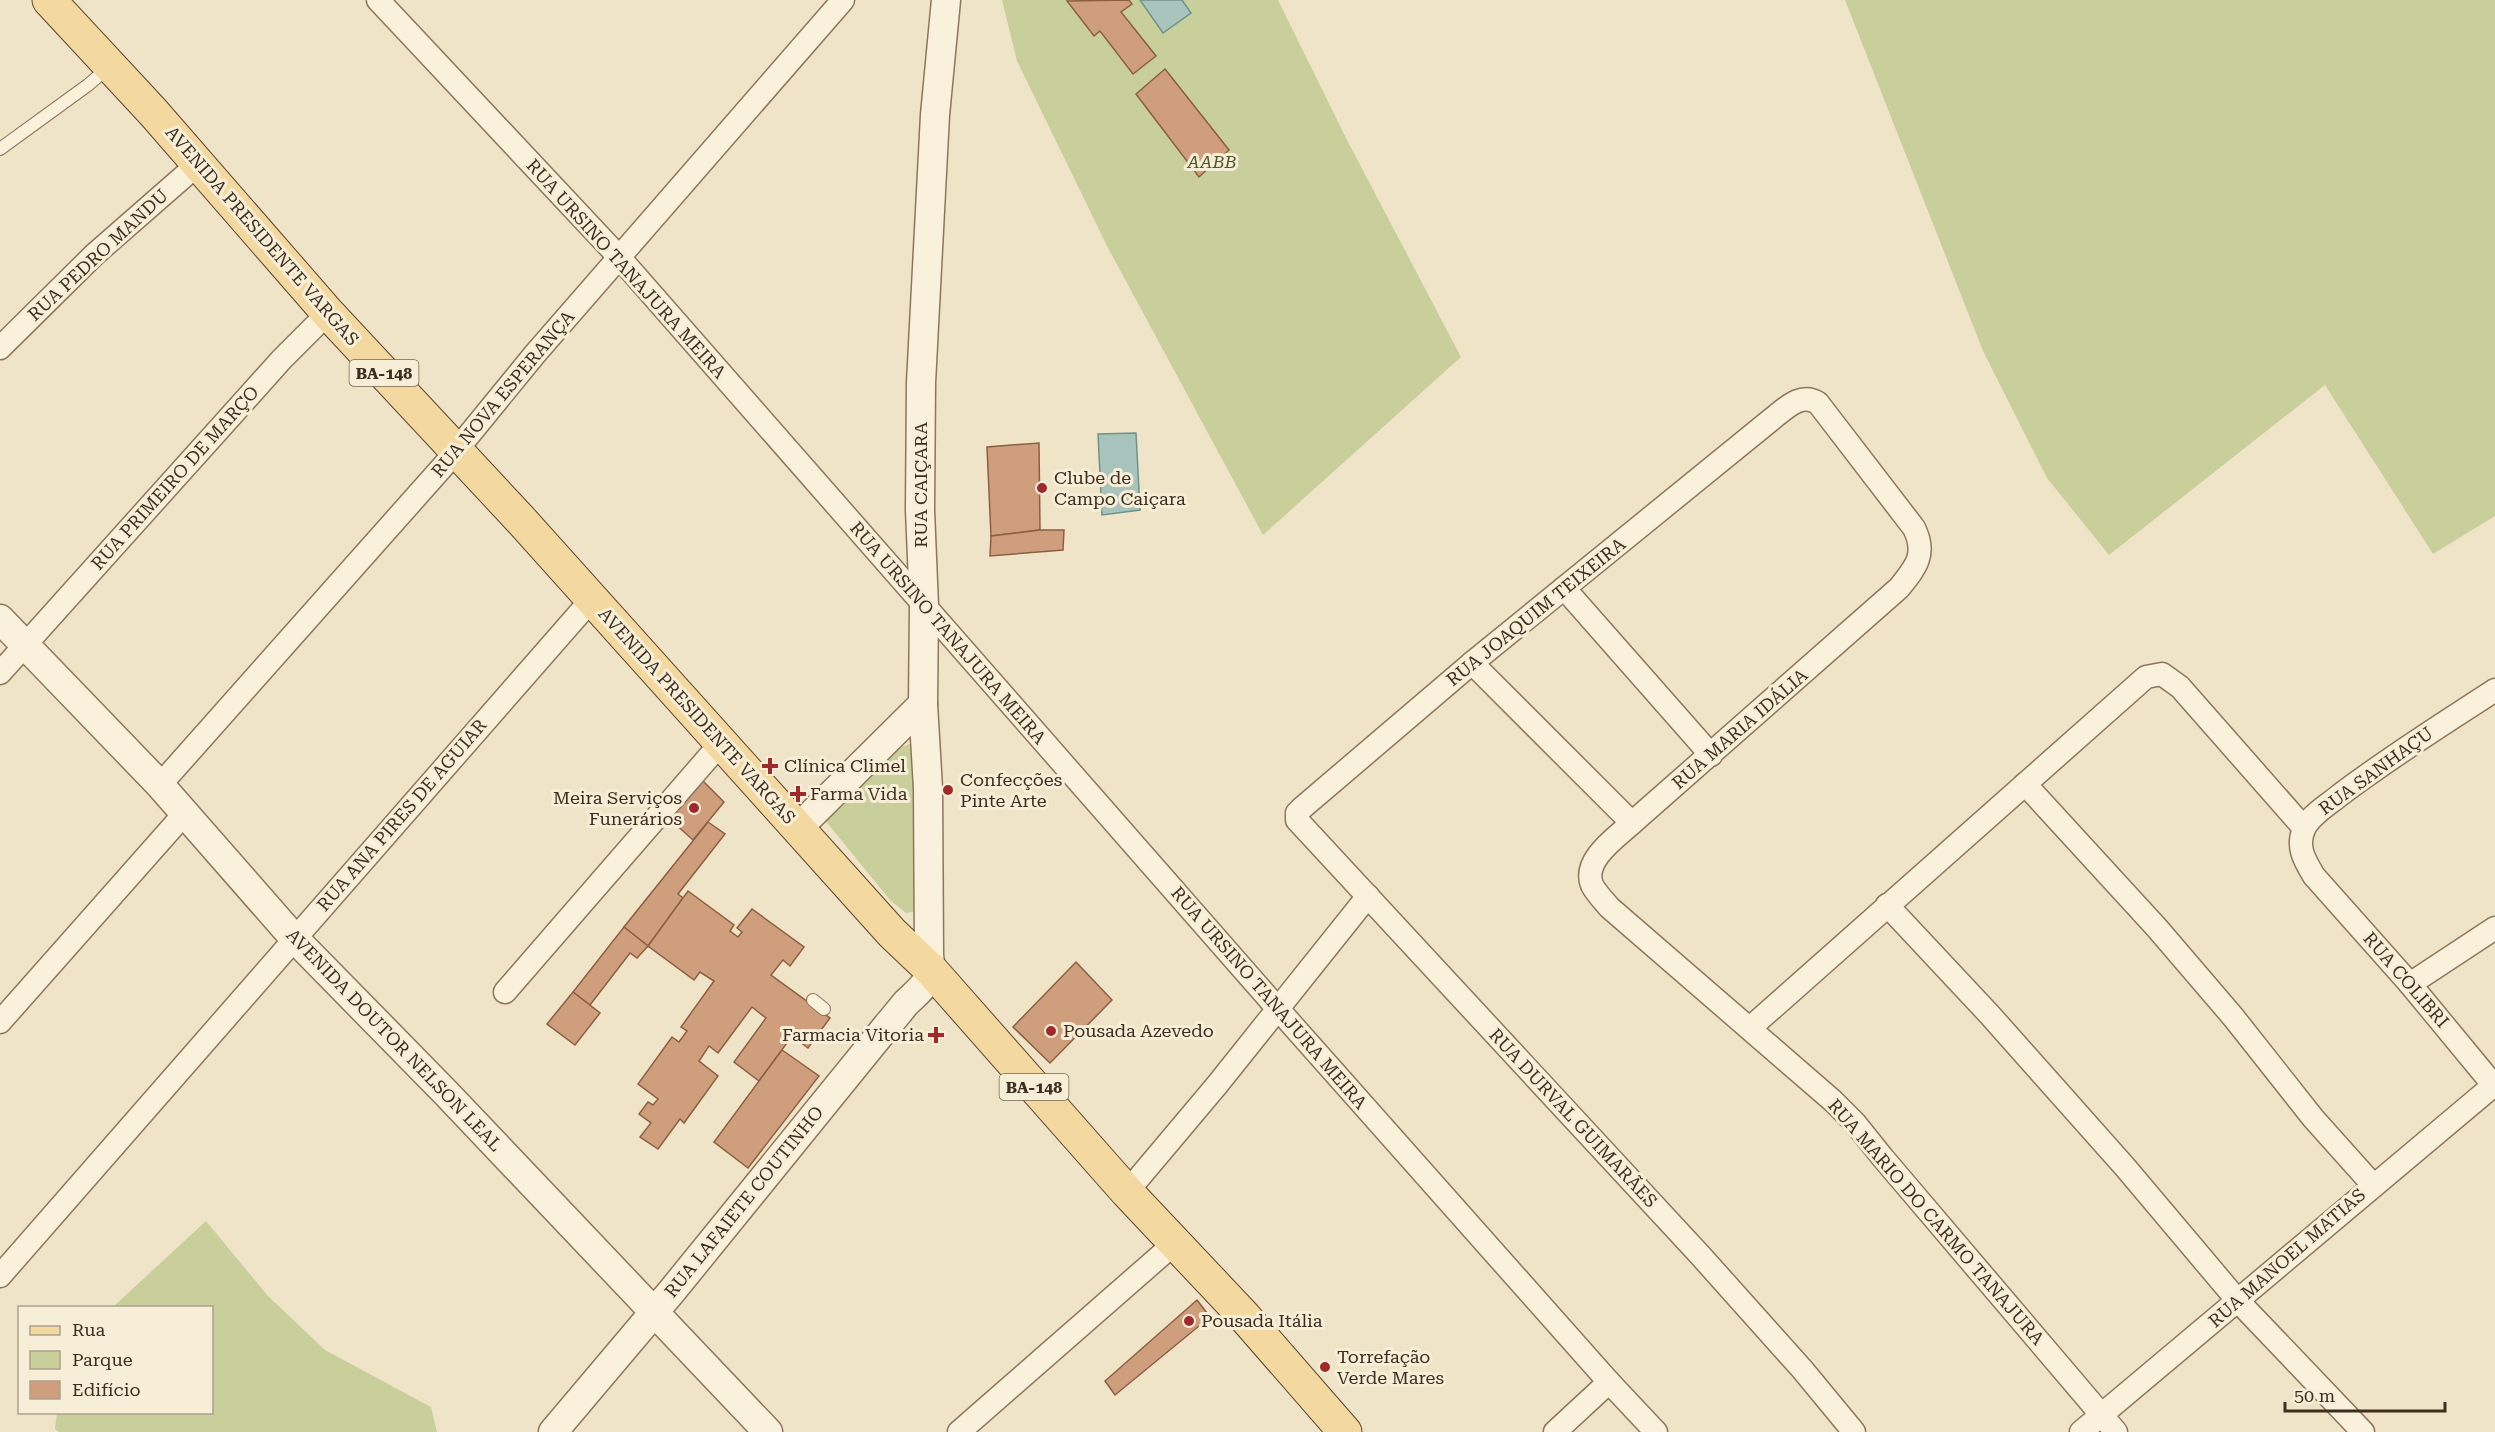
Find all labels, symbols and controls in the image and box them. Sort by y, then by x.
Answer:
street label: AVENIDA PRESIDENTE VARGAS [161,122,363,350]
park label: AABB [1186,151,1237,172]
street label: RUA URSINO TANAJURA MEIRA [522,155,731,383]
street label: RUA PEDRO MANDU [23,184,172,325]
street label: RUA NOVA ESPERANÇA [427,306,579,481]
road number: BA-148 [350,360,418,386]
street label: RUA PRIMEIRO DE MARÇO [87,382,263,574]
street label: RUA CAIÇARA [910,422,931,548]
place label: Clube de Campo Caiçara [1054,467,1186,509]
marker: Clube de Campo Caiçara [1035,481,1049,495]
street label: RUA URSINO TANAJURA MEIRA [846,517,1051,748]
street label: RUA JOAQUIM TEIXEIRA [1442,533,1630,690]
street label: AVENIDA PRESIDENTE VARGAS [595,603,800,828]
street label: RUA MARIA IDÁLIA [1668,664,1812,793]
street label: RUA ANA PIRES DE AGUIAR [312,714,491,915]
street label: RUA SANHAÇU [2315,722,2437,819]
place label: Clínica Climel [784,755,906,776]
marker: Clínica Climel [761,757,779,775]
place label: Confecções Pinte Arte [960,769,1062,811]
place label: Farma Vida [810,783,908,804]
marker: Confecções Pinte Arte [941,783,955,797]
place label: Meira Serviços Funerários [553,787,682,829]
marker: Farma Vida [791,787,805,801]
marker: Meira Serviços Funerários [687,801,701,815]
street label: RUA URSINO TANAJURA MEIRA [1167,882,1372,1113]
street label: AVENIDA DOUTOR NELSON LEAL [282,924,506,1155]
street label: RUA COLIBRI [2359,928,2453,1032]
place label: Pousada Azevedo [1063,1020,1214,1041]
place label: Farmacia Vitoria [782,1024,924,1045]
marker: Pousada Azevedo [1044,1024,1058,1038]
street label: RUA DURVAL GUIMARÃES [1485,1024,1662,1211]
marker: Farmacia Vitoria [929,1028,943,1042]
road number: BA-148 [1000,1074,1068,1100]
street label: RUA MARIO DO CARMO TANAJURA [1824,1094,2049,1349]
street label: RUA LAFAIETE COUTINHO [660,1102,827,1302]
street label: RUA MANOEL MATIAS [2204,1184,2369,1331]
legend [18,1306,213,1414]
place label: Pousada Itália [1201,1310,1323,1331]
marker: Pousada Itália [1182,1314,1196,1328]
text: Rua [72,1319,105,1340]
place label: Torrefação Verde Mares [1337,1346,1444,1388]
text: Parque [72,1349,133,1370]
marker: Torrefação Verde Mares [1318,1360,1332,1374]
scale bar [2285,1375,2446,1413]
text: Edifício [72,1379,140,1400]
text: 50 m [2294,1385,2335,1406]

